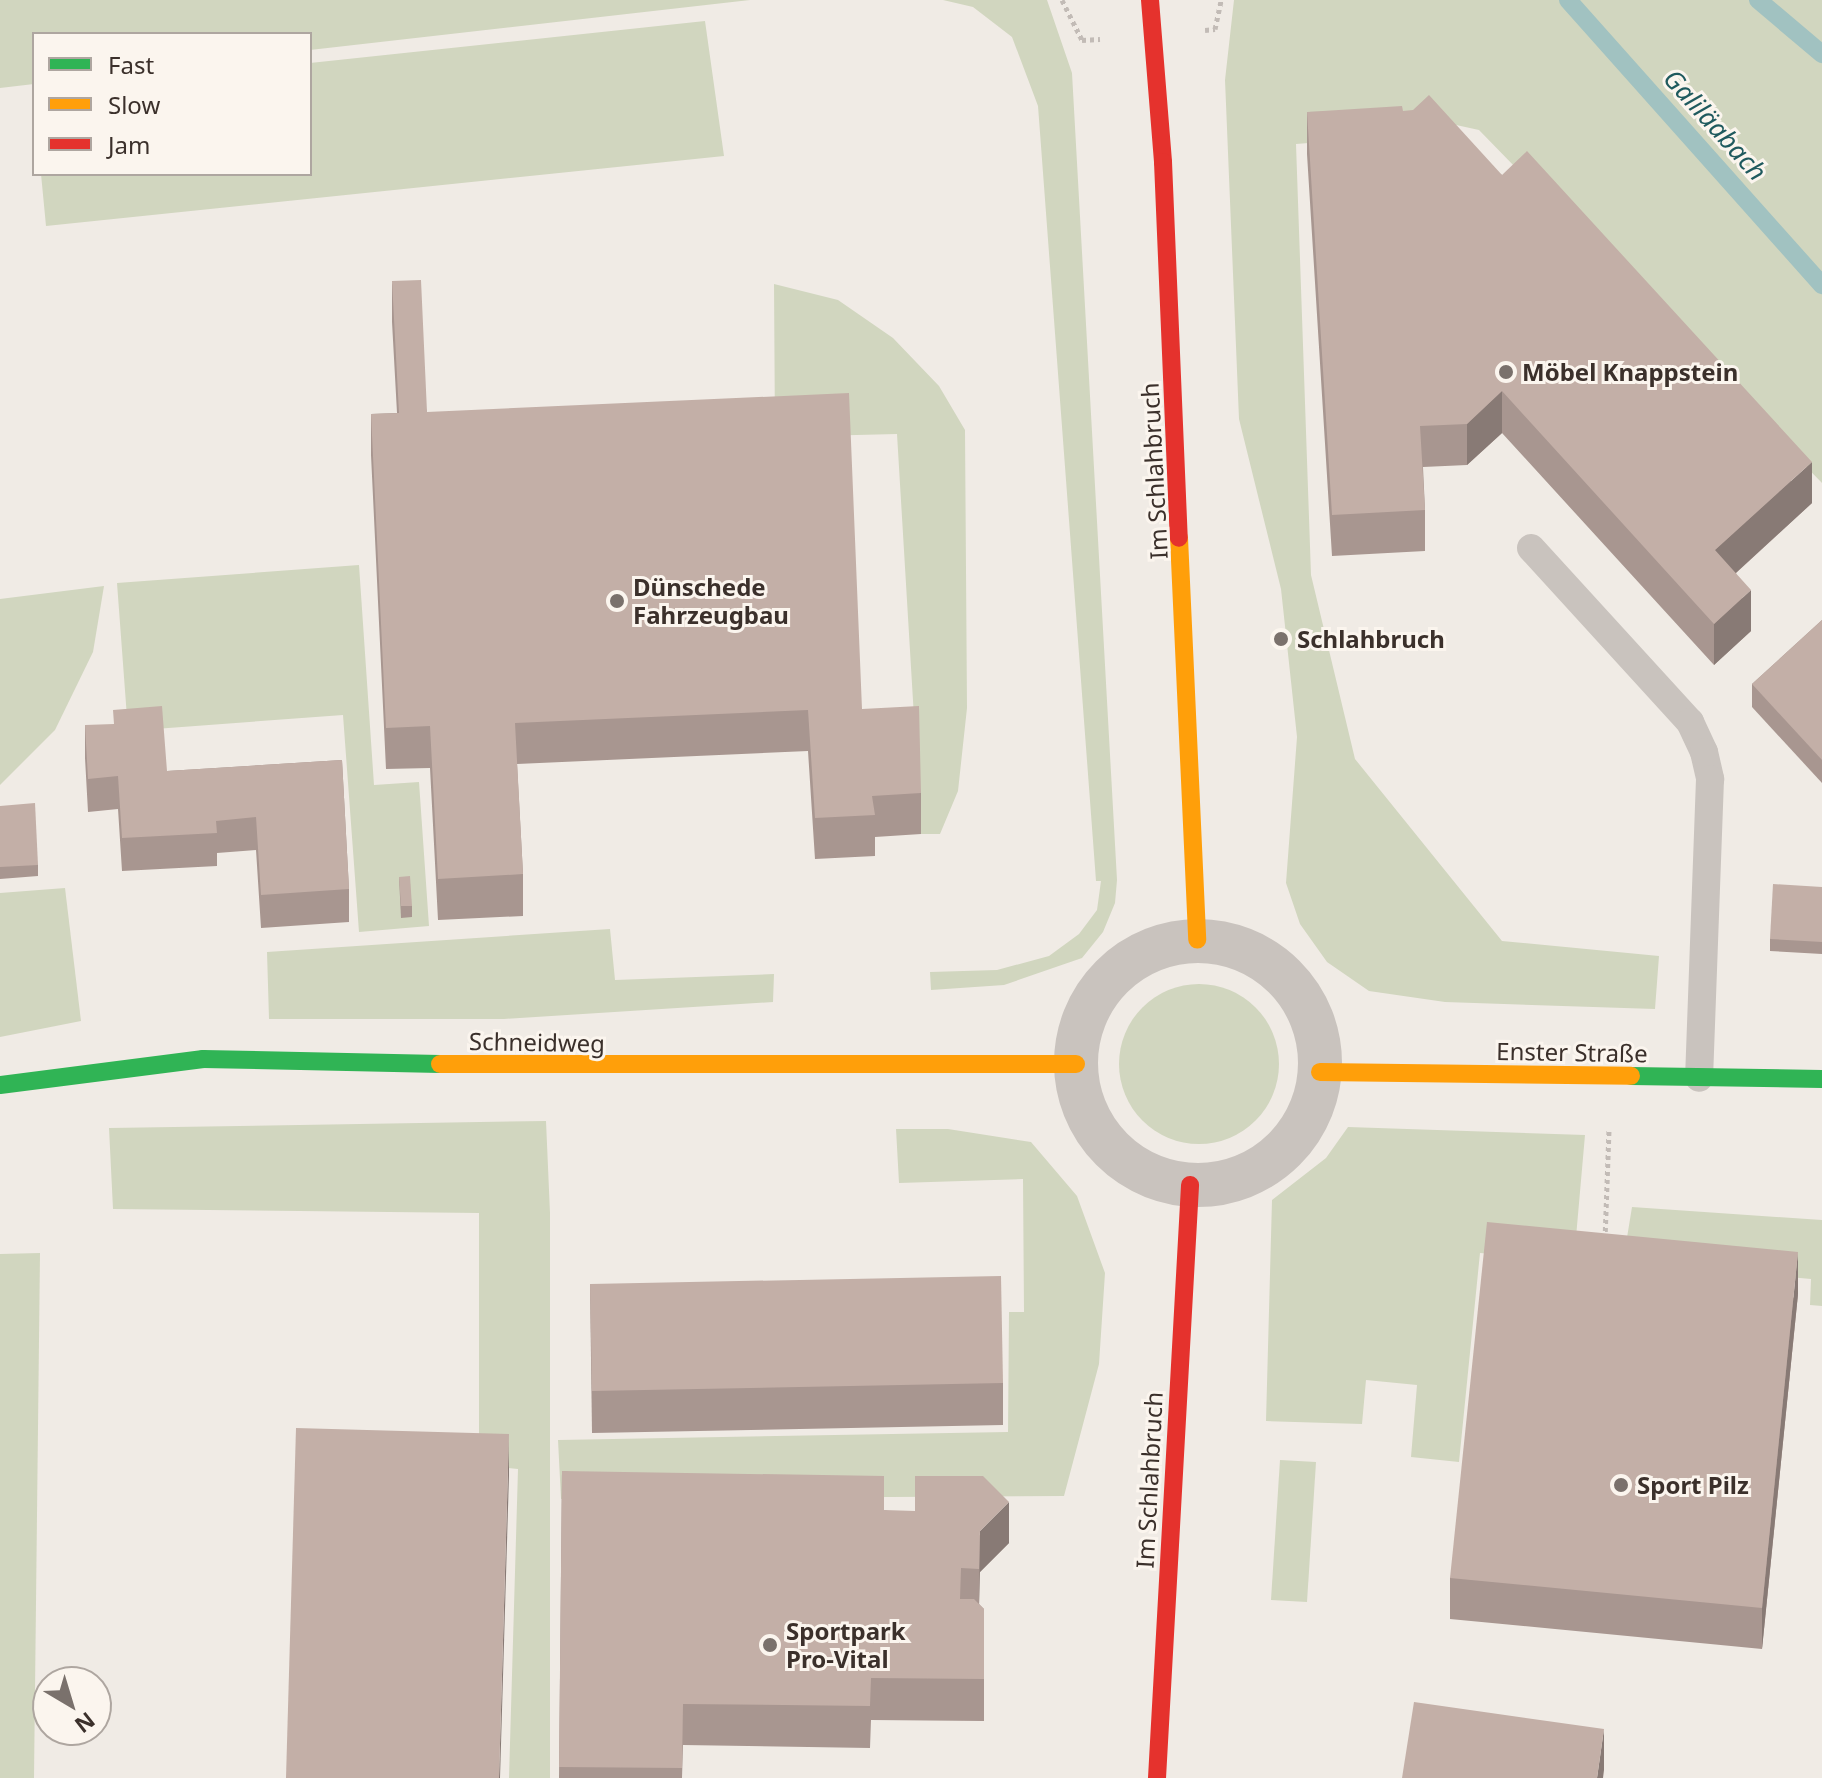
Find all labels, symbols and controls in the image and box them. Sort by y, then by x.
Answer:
legend [32,32,312,176]
text: Fast [108,48,154,81]
water label: Galiläabach [1657,63,1773,187]
text: Slow [108,88,160,121]
text: Jam [108,128,150,161]
place label: Möbel Knappstein [1522,358,1738,386]
marker: Möbel Knappstein [1497,363,1515,381]
street label: Im Schlahbruch [1135,382,1173,560]
place label: Dünschede Fahrzeugbau [633,573,789,629]
marker: Dünschede Fahrzeugbau [608,592,626,610]
place label: Schlahbruch [1297,625,1445,653]
marker: Schlahbruch [1272,630,1290,648]
street label: Schneidweg [469,1026,605,1058]
street label: Enster Straße [1496,1036,1648,1068]
street label: Im Schlahbruch [1130,1391,1168,1569]
place label: Sport Pilz [1637,1471,1749,1499]
marker: Sport Pilz [1612,1476,1630,1494]
place label: Sportpark Pro-Vital [786,1617,906,1673]
marker: Sportpark Pro-Vital [761,1636,779,1654]
north arrow [32,1666,112,1746]
text: N [69,1706,102,1741]

